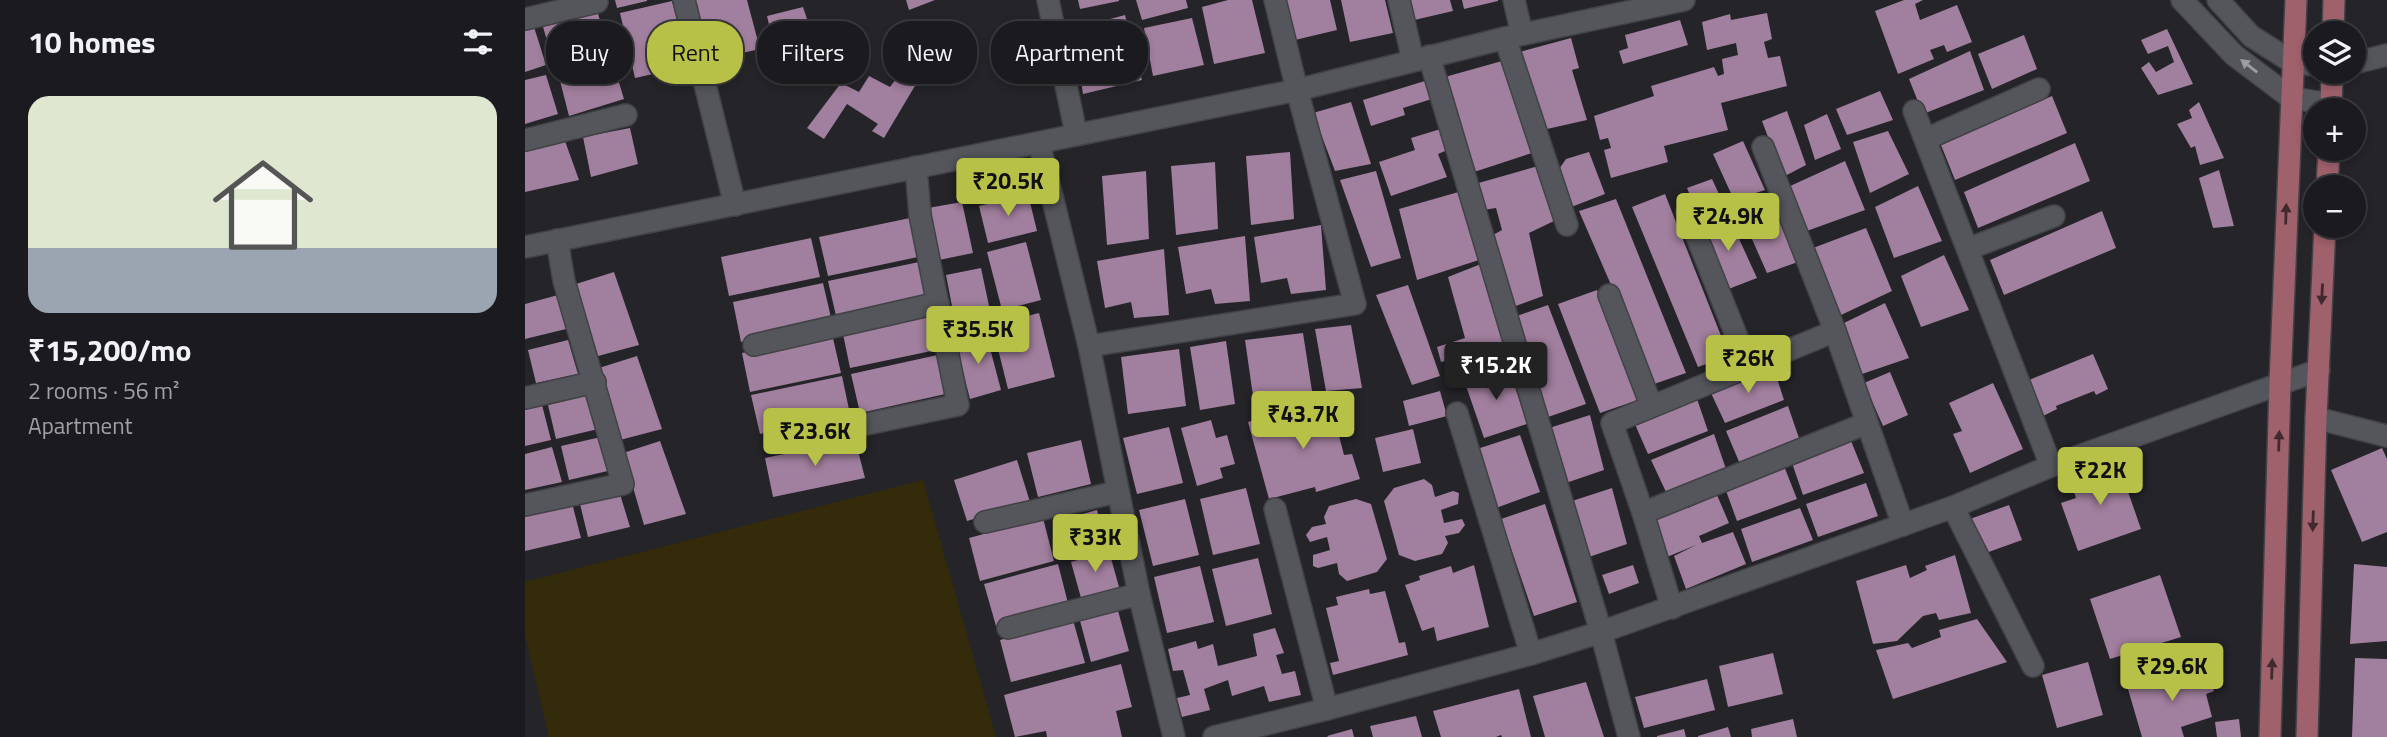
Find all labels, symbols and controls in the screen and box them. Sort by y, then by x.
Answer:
text: 10 homes [28,19,155,65]
chip: Buy [546,21,633,84]
chip: Rent [647,21,743,84]
chip: Filters [757,21,869,84]
chip: New [883,21,977,84]
chip: Apartment [991,21,1148,84]
map controls [2303,21,2366,238]
button: layers [2303,21,2366,84]
icon: filters [459,23,497,61]
one-way arrow [2241,59,2259,74]
button: + [2303,98,2366,161]
icon: home [200,142,326,268]
pin: ₹20.5K [951,158,1065,218]
text: ₹20.5K [972,163,1044,198]
button: − [2303,175,2366,238]
pin: ₹24.9K [1671,194,1785,253]
text: ₹24.9K [1692,198,1764,233]
one-way arrow [2281,203,2292,225]
one-way arrow [2317,283,2328,305]
pin: ₹35.5K [921,306,1035,366]
text: ₹35.5K [942,311,1014,346]
text: ₹15,200/mo [28,327,192,373]
pin: ₹26K [1707,336,1789,395]
text: ₹26K [1722,340,1774,375]
pin: ₹15.2K [1439,342,1553,402]
text: ₹15.2K [1460,347,1532,382]
text: 2 rooms · 56 m² [28,373,179,408]
pin: ₹43.7K [1246,392,1360,451]
text: ₹43.7K [1267,396,1339,431]
text: Apartment [28,408,133,443]
pin: ₹23.6K [758,408,872,468]
text: ₹23.6K [779,413,851,448]
one-way arrow [2273,430,2284,452]
pin: ₹22K [2059,448,2141,507]
text: ₹22K [2074,452,2126,487]
one-way arrow [2307,510,2319,532]
pin: ₹33K [1054,514,1136,574]
text: ₹33K [1069,519,1121,554]
pin: ₹29.6K [2115,644,2229,703]
text: ₹29.6K [2136,648,2208,683]
one-way arrow [2266,658,2278,680]

